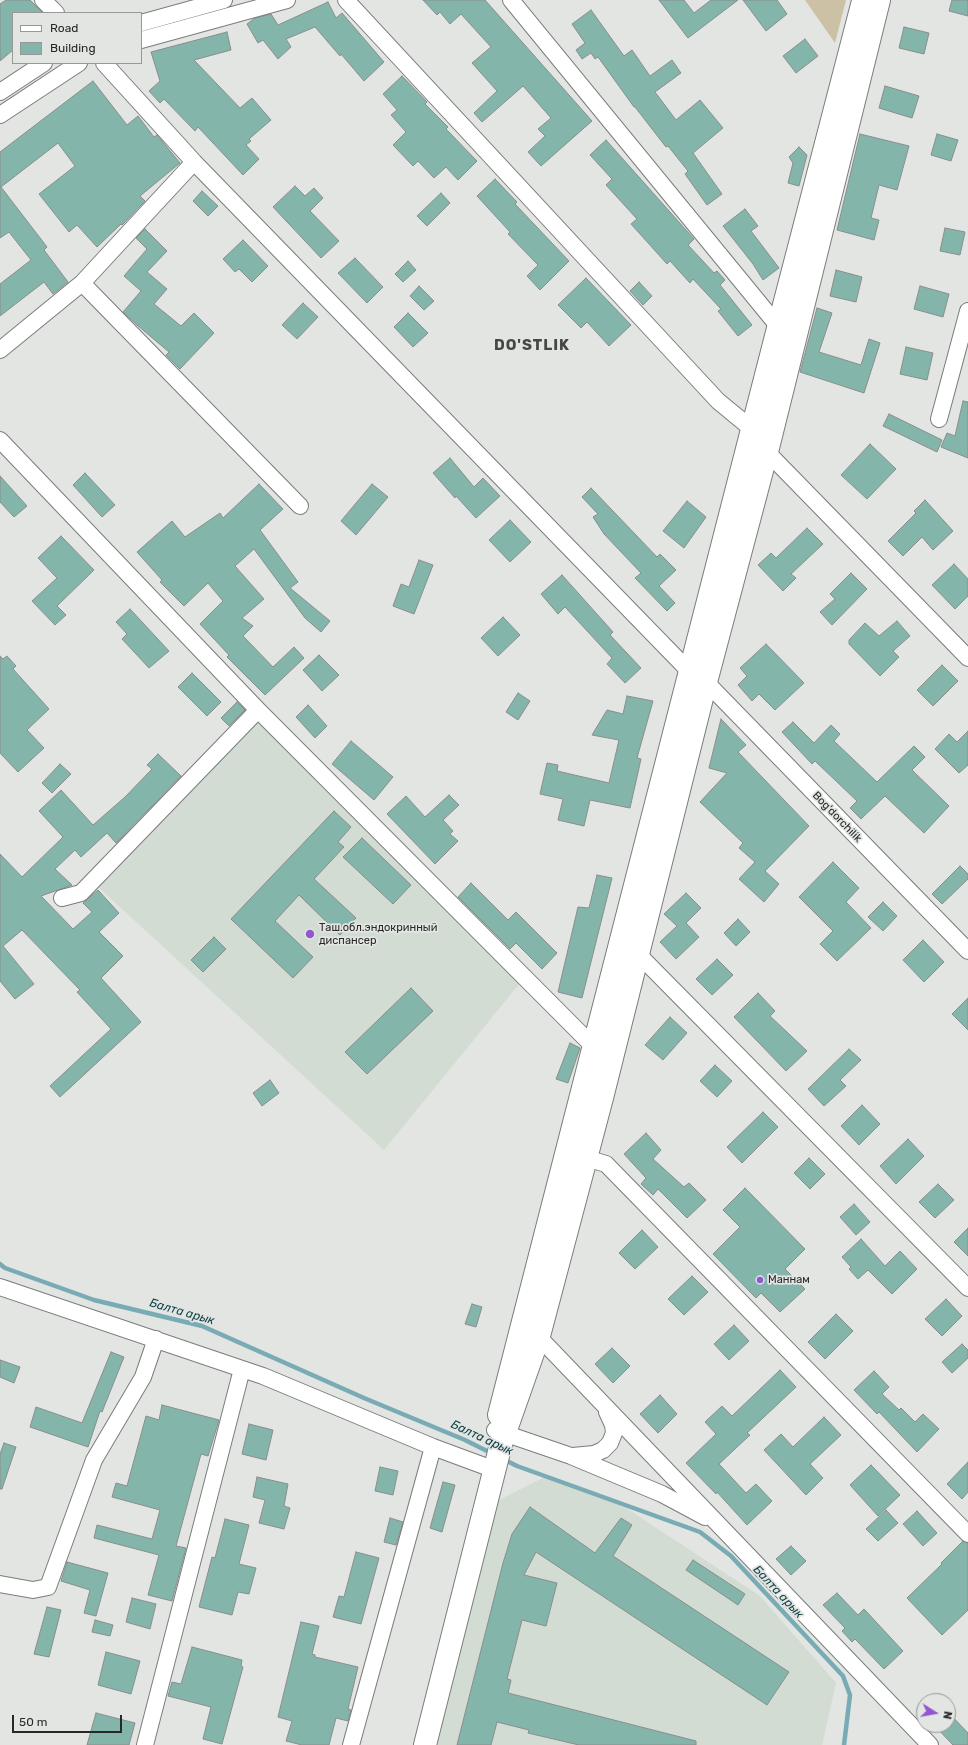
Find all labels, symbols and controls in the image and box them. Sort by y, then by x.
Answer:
legend [12,12,142,64]
text: Road [50,21,78,35]
text: Building [50,41,96,55]
district label: DO'STLIK [494,337,570,355]
street label: Bog'dorchilik [809,789,865,845]
place label: Таш.обл.эндокринный диспансер [319,921,437,947]
marker: Таш.обл.эндокринный диспансер [304,928,316,940]
place label: Маннам [768,1273,810,1287]
marker: Маннам [755,1275,765,1285]
water label: Балта арык [148,1296,216,1328]
water label: Балта арык [449,1417,515,1459]
water label: Балта арык [750,1563,806,1621]
north arrow [916,1693,956,1733]
scale bar [14,1707,124,1733]
text: N [940,1710,954,1720]
text: 50 m [19,1715,47,1729]

